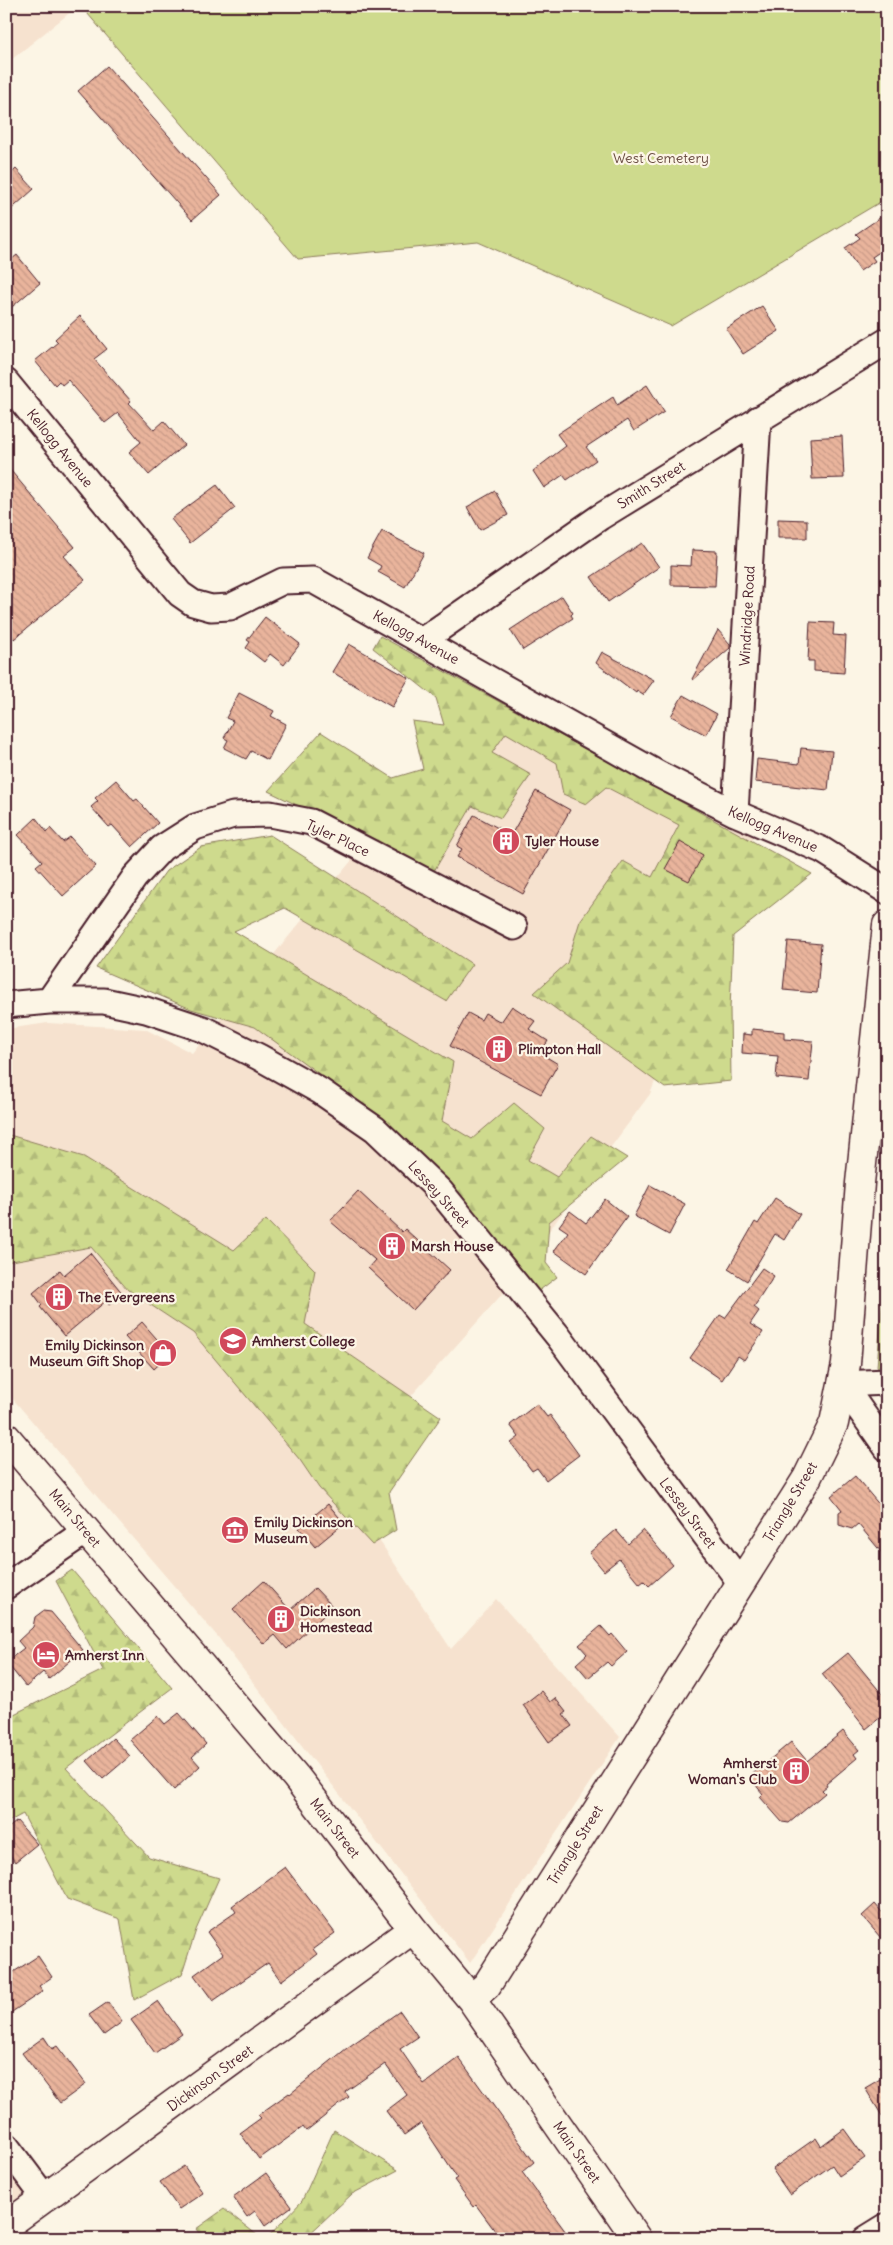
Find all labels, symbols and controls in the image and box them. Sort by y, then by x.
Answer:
park label: West Cemetery [613,149,709,167]
street label: Kellogg Avenue [23,405,97,491]
street label: Smith Street [614,457,689,513]
street label: Windridge Road [735,565,759,667]
street label: Kellogg Avenue [370,606,462,668]
street label: Kellogg Avenue [725,802,821,856]
street label: Tyler Place [303,815,373,861]
building icon: Tyler House [491,826,521,856]
place label: Tyler House [525,832,599,850]
building icon: Plimpton Hall [484,1034,514,1064]
place label: Plimpton Hall [518,1040,601,1058]
street label: Lessey Street [404,1157,474,1231]
building icon: Marsh House [377,1231,407,1261]
place label: Marsh House [411,1237,494,1255]
building icon: The Evergreens [44,1282,74,1312]
place label: The Evergreens [78,1288,176,1306]
school or university icon: Amherst College [218,1326,248,1356]
place label: Amherst College [252,1332,356,1350]
place label: Emily Dickinson Museum Gift Shop [29,1336,144,1370]
shop icon: Emily Dickinson Museum Gift Shop [148,1338,178,1368]
street label: Triangle Street [759,1458,821,1545]
street label: Lessey Street [656,1474,721,1552]
street label: Main Street [45,1485,105,1551]
place label: Emily Dickinson Museum [254,1513,353,1547]
museum icon: Emily Dickinson Museum [220,1515,250,1545]
place label: Dickinson Homestead [300,1602,373,1636]
building icon: Dickinson Homestead [266,1604,296,1634]
hotel icon: Amherst Inn [31,1640,61,1670]
place label: Amherst Inn [65,1646,144,1664]
place label: Amherst Woman's Club [688,1754,777,1788]
building icon: Amherst Woman's Club [781,1756,811,1786]
street label: Main Street [306,1794,364,1862]
street label: Triangle Street [543,1802,607,1888]
street label: Dickinson Street [164,2041,257,2115]
street label: Main Street [549,2118,605,2187]

